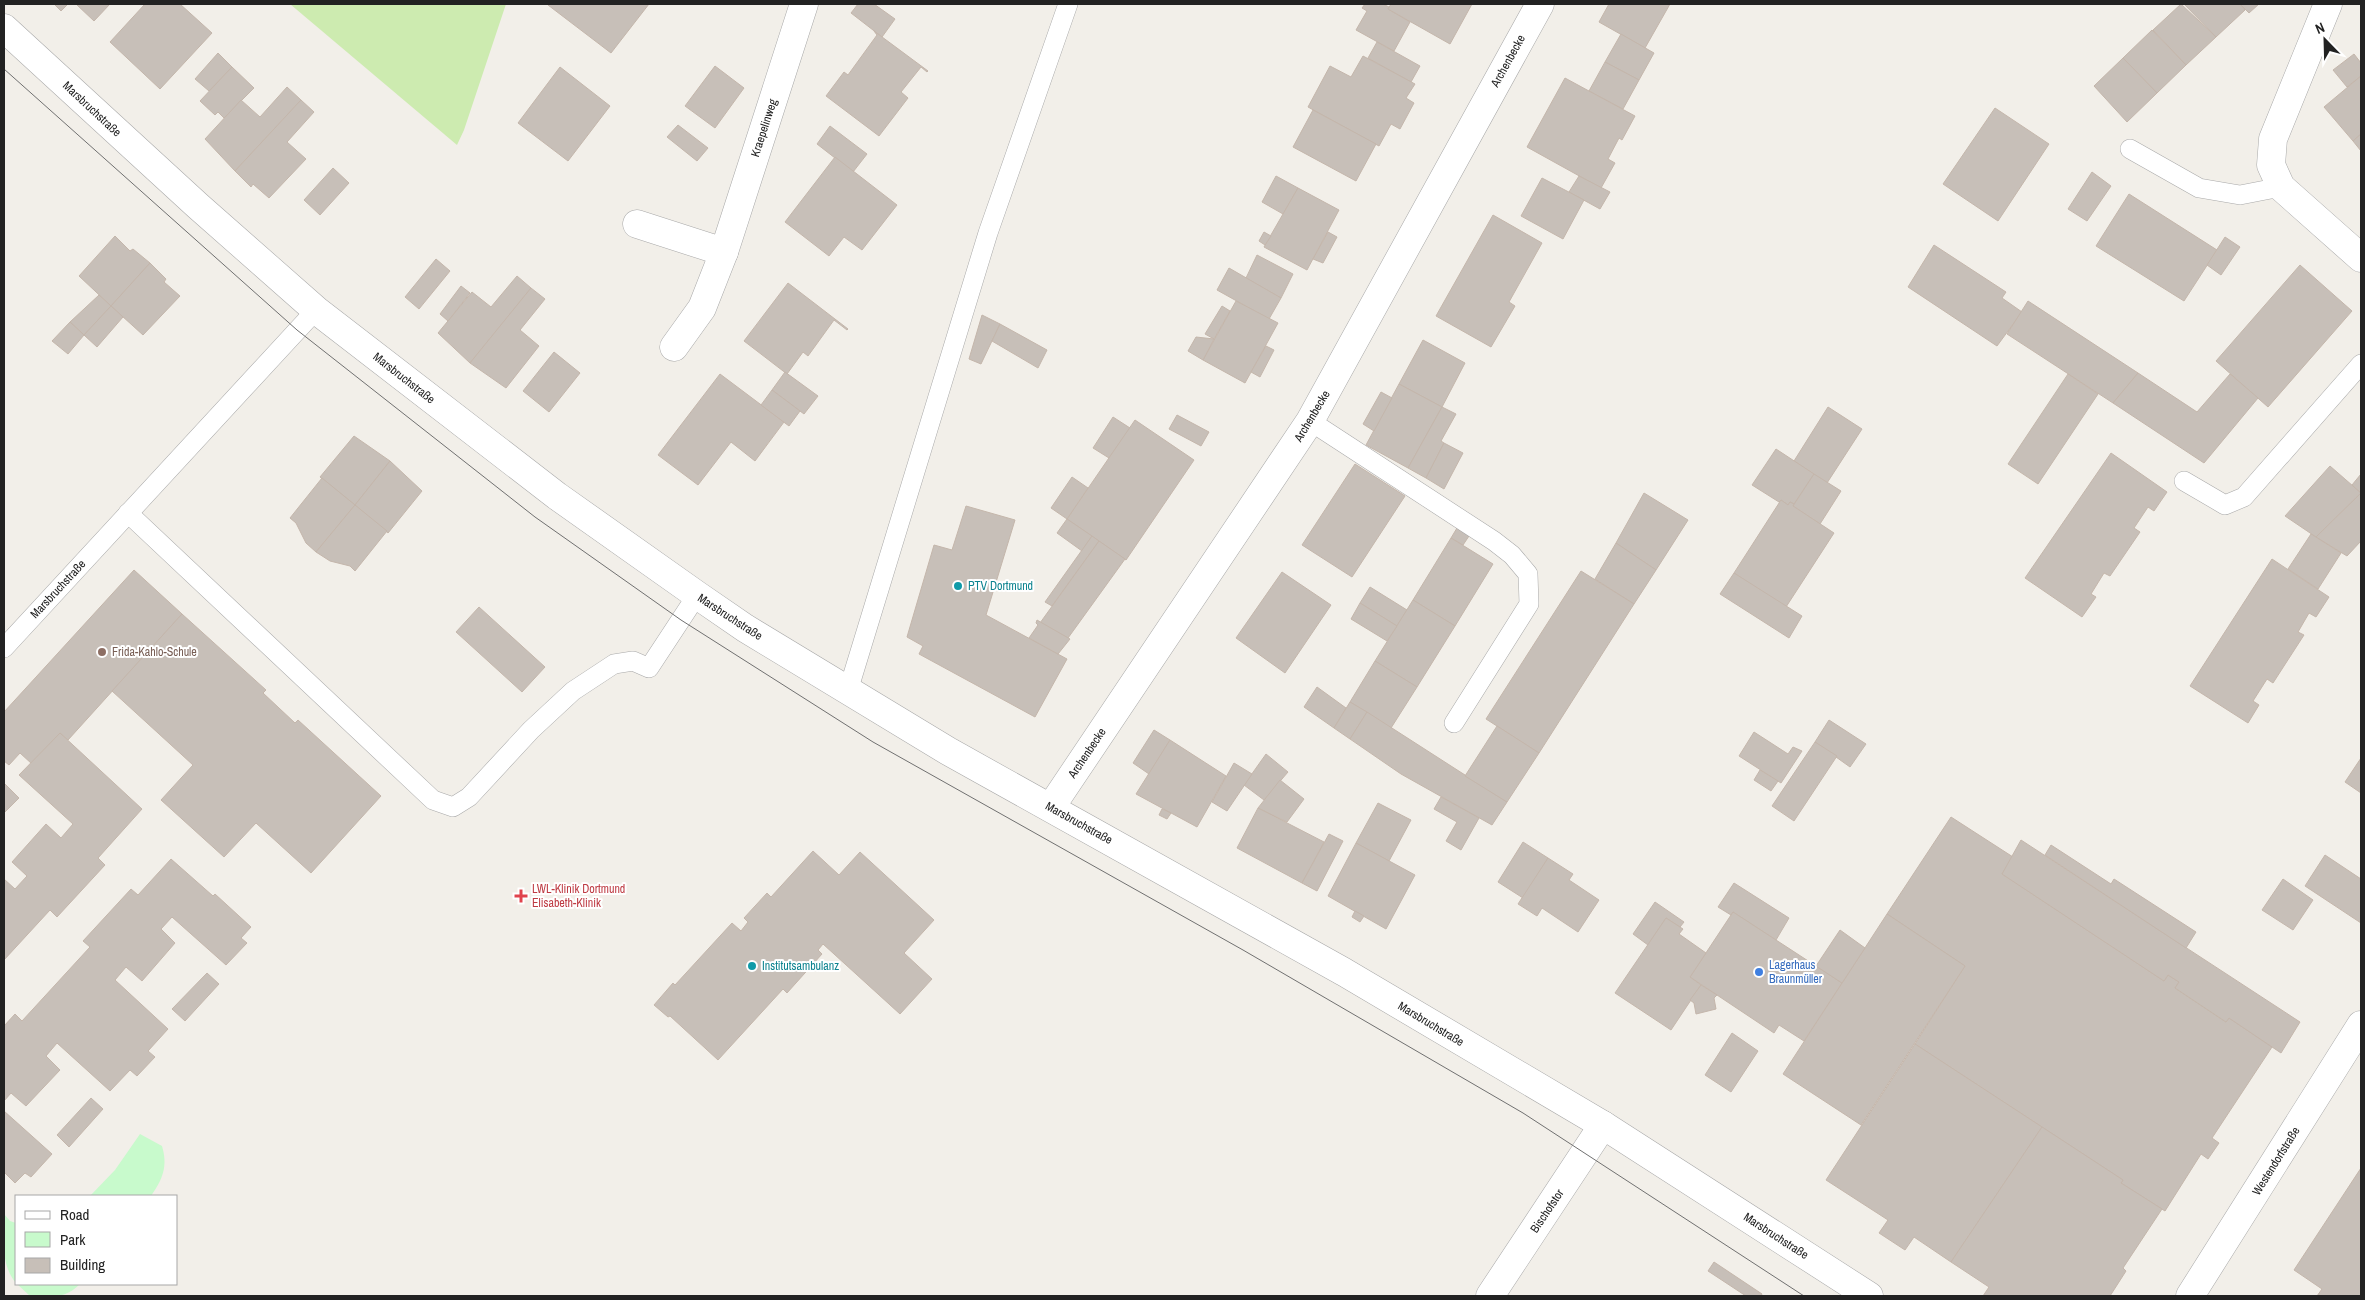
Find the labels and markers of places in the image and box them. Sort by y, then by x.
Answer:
place label: PTV Dortmund [968,578,1033,594]
marker: PTV Dortmund [952,580,964,592]
place label: Frida-Kahlo-Schule [112,644,197,660]
marker: Frida-Kahlo-Schule [96,646,108,658]
place label: LWL-Klinik Dortmund Elisabeth-Klinik [532,881,625,911]
marker: LWL-Klinik Dortmund Elisabeth-Klinik [514,889,528,903]
place label: Lagerhaus Braunmüller [1769,957,1823,987]
place label: Institutsambulanz [762,958,839,974]
marker: Institutsambulanz [746,960,758,972]
marker: Lagerhaus Braunmüller [1753,966,1765,978]

